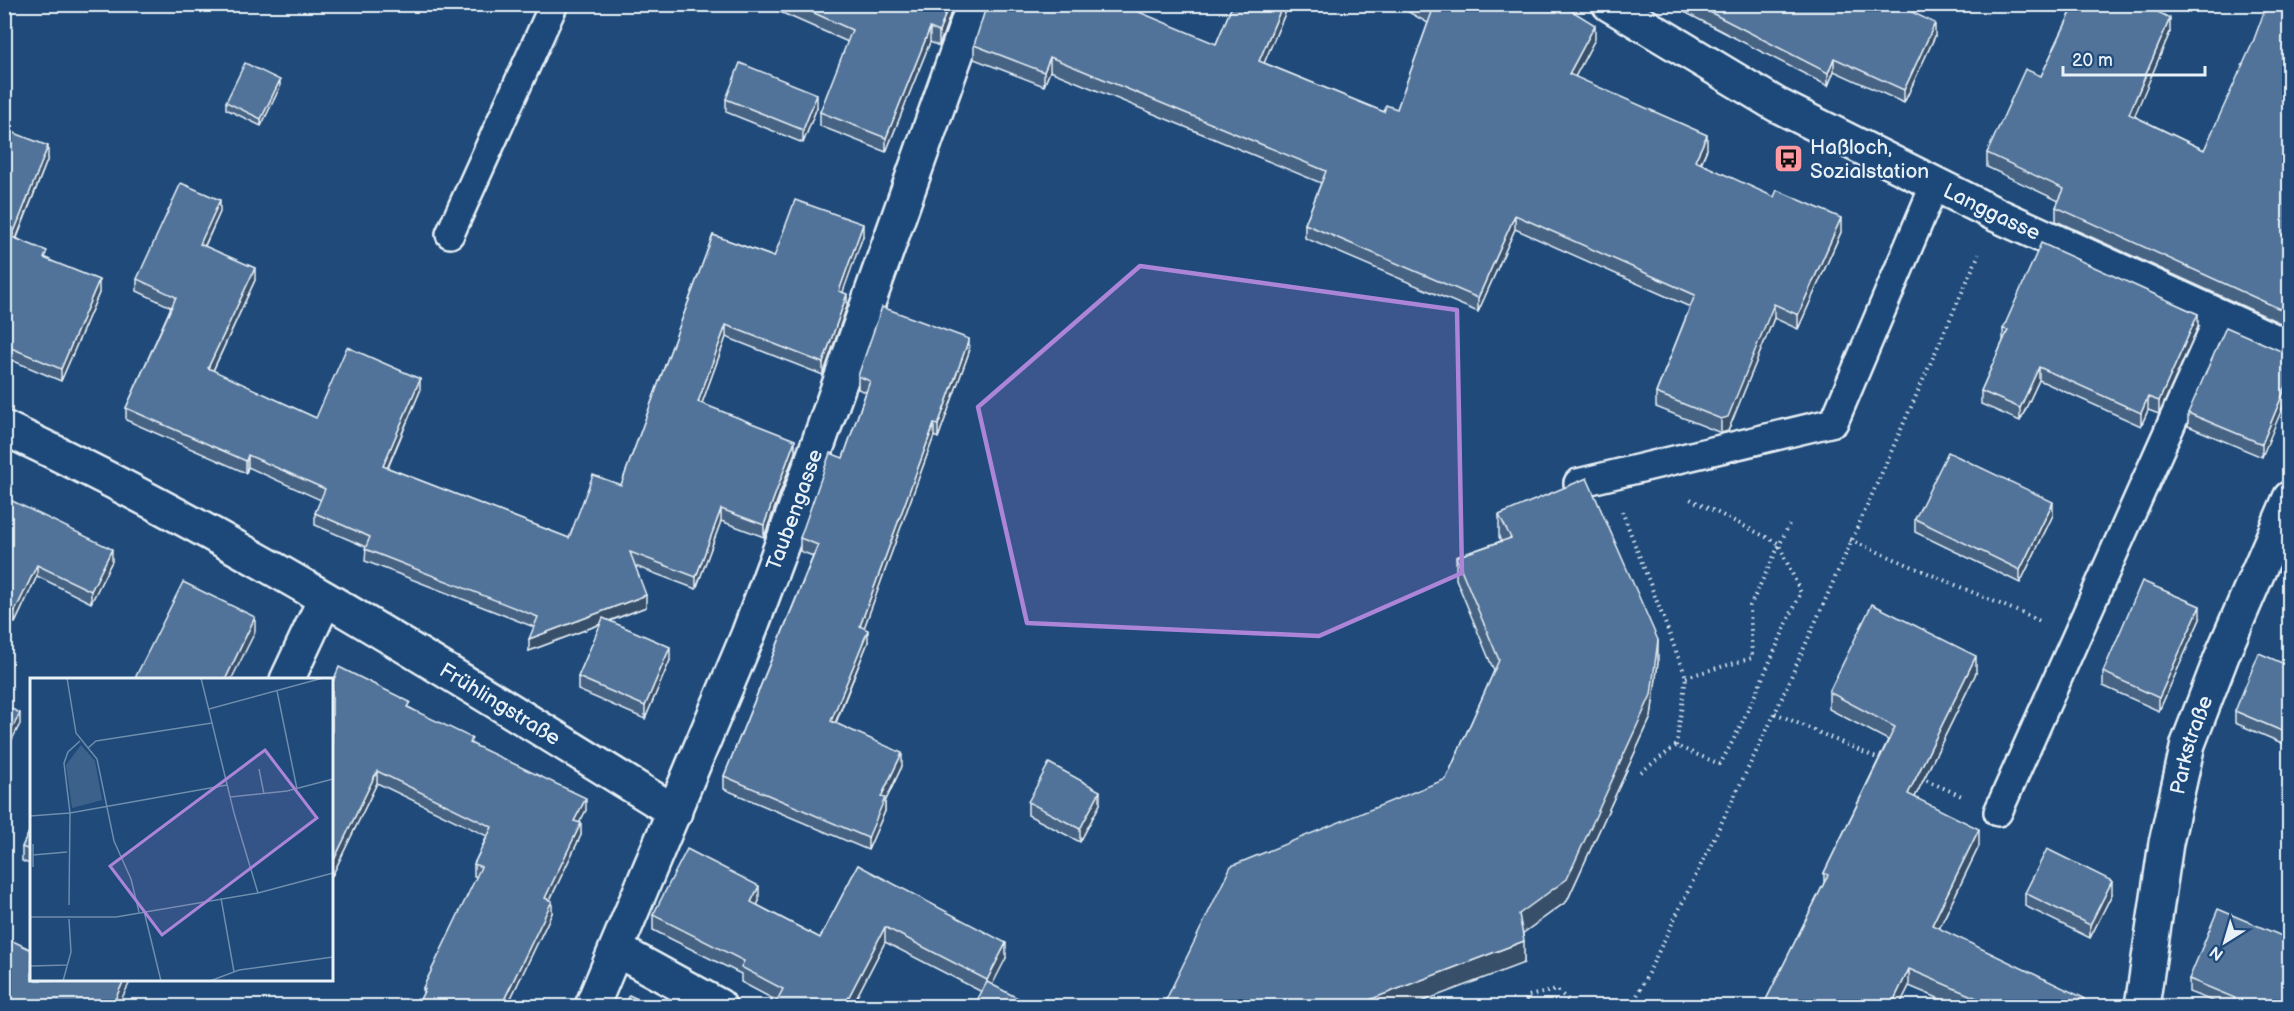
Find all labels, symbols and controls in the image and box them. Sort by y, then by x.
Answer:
scale bar [2063,39,2206,77]
text: 20 m [2072,50,2113,71]
place label: Haßloch, Sozialstation [1810,135,1929,184]
bus stop icon: Haßloch, Sozialstation [1773,143,1805,175]
street label: Langgasse [1939,178,2044,246]
street label: Taubengasse [761,446,828,574]
street label: Frühlingstraße [435,658,565,751]
inset map [30,678,333,981]
street label: Parkstraße [2165,692,2218,797]
north arrow [2195,912,2255,972]
text: N [2206,942,2227,964]

